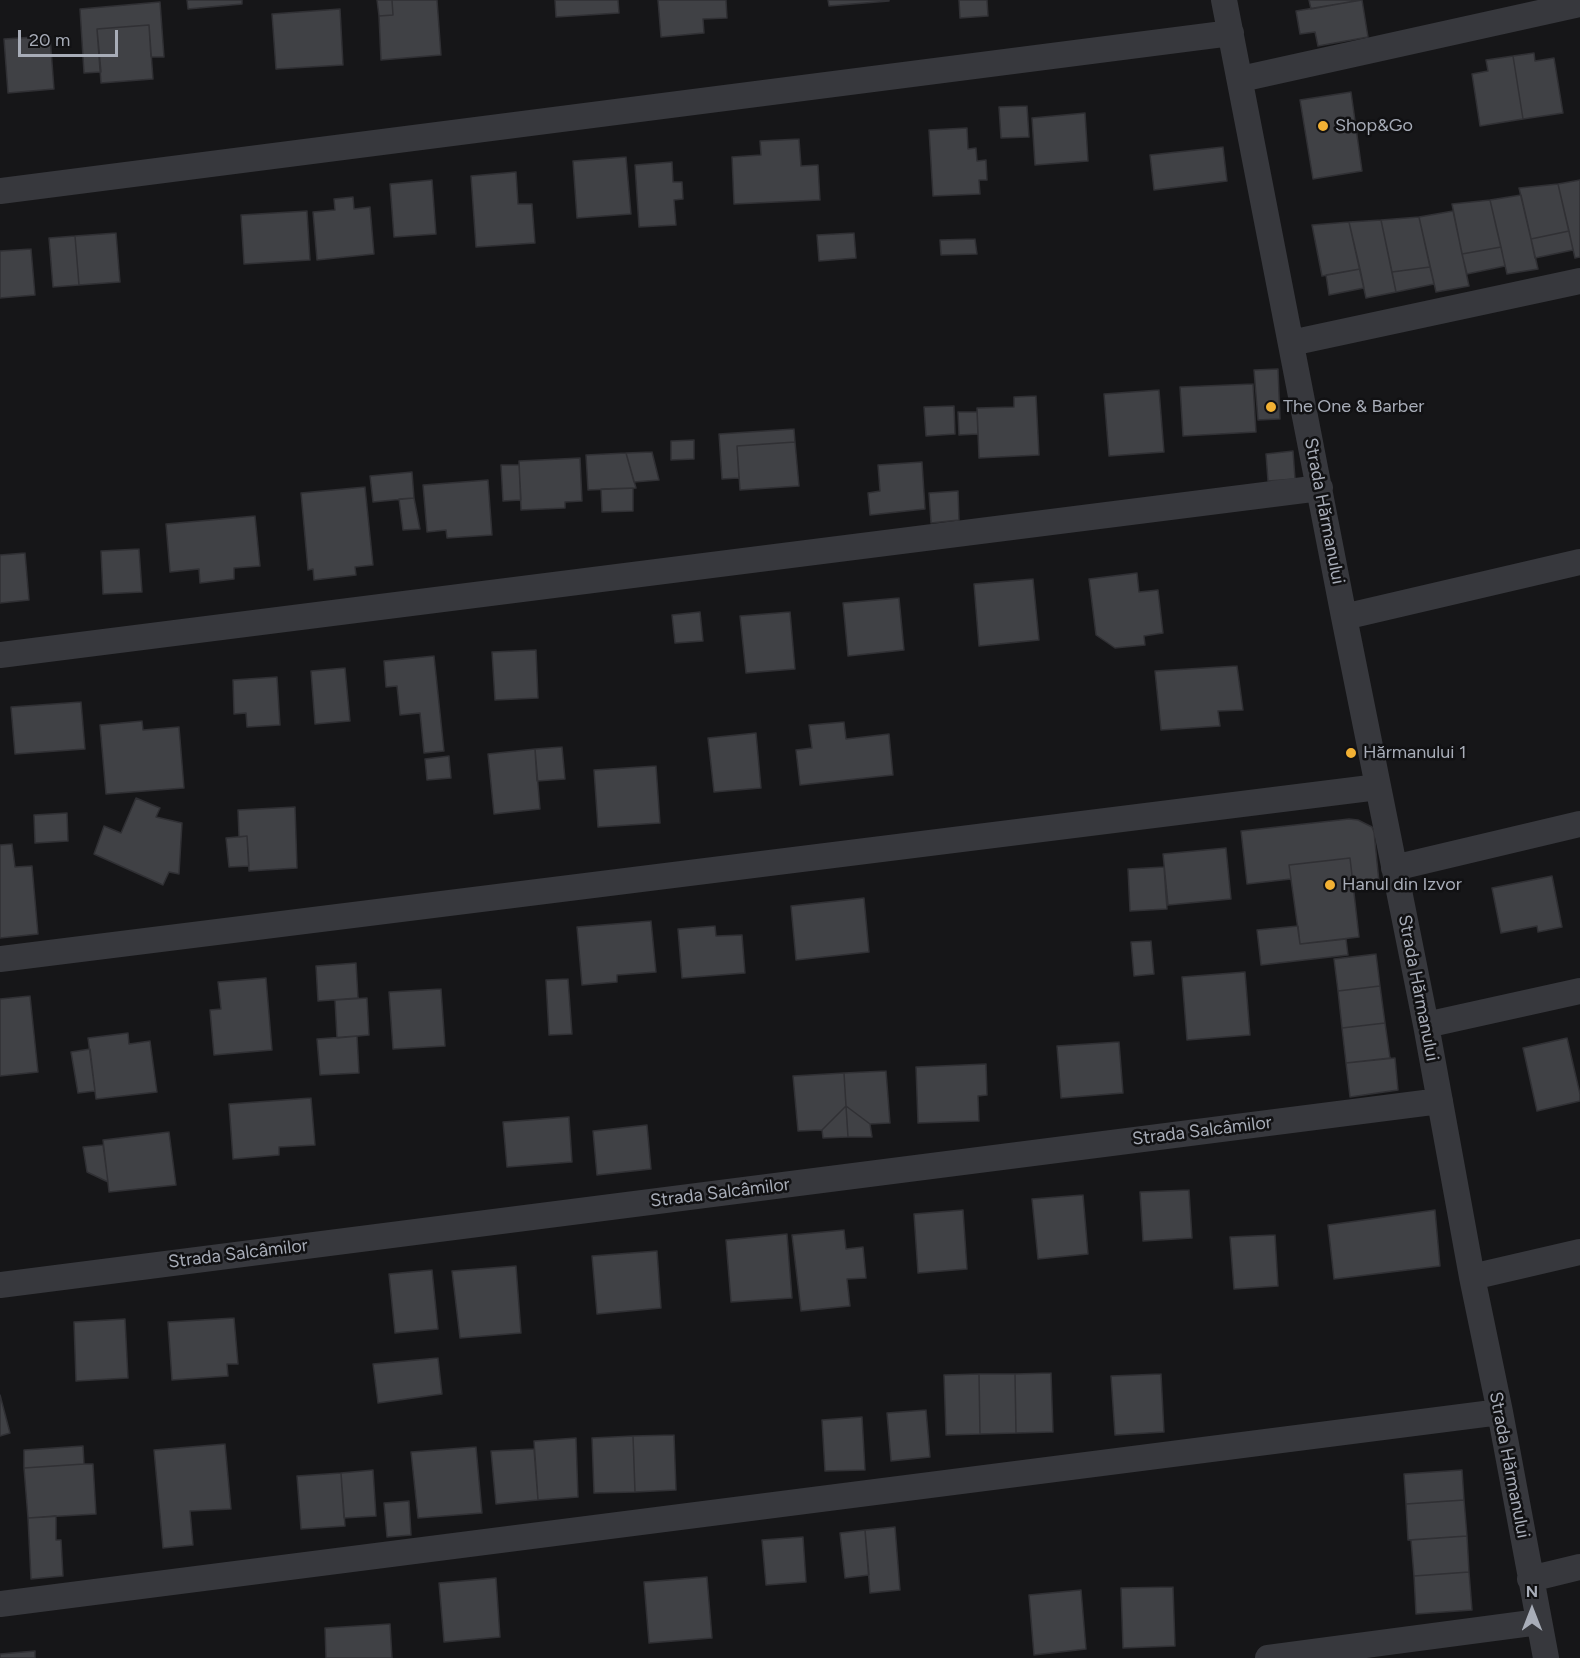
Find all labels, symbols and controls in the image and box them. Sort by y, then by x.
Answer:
scale bar [21,18,122,56]
text: 20 m [29,29,70,51]
place label: Shop&Go [1335,115,1413,137]
marker: Shop&Go [1316,119,1330,133]
place label: The One & Barber [1283,396,1424,418]
marker: The One & Barber [1264,400,1278,414]
street label: Strada Hărmanului [1299,436,1349,586]
place label: Hărmanului 1 [1363,742,1466,764]
marker: Hărmanului 1 [1344,746,1358,760]
place label: Hanul din Izvor [1342,874,1462,896]
marker: Hanul din Izvor [1323,878,1337,892]
street label: Strada Hărmanului [1393,913,1443,1063]
street label: Strada Salcâmilor [1131,1112,1273,1150]
street label: Strada Salcâmilor [649,1174,791,1212]
street label: Strada Salcâmilor [167,1235,309,1273]
street label: Strada Hărmanului [1484,1390,1534,1540]
north arrow [1502,1580,1562,1640]
text: N [1526,1582,1538,1601]

